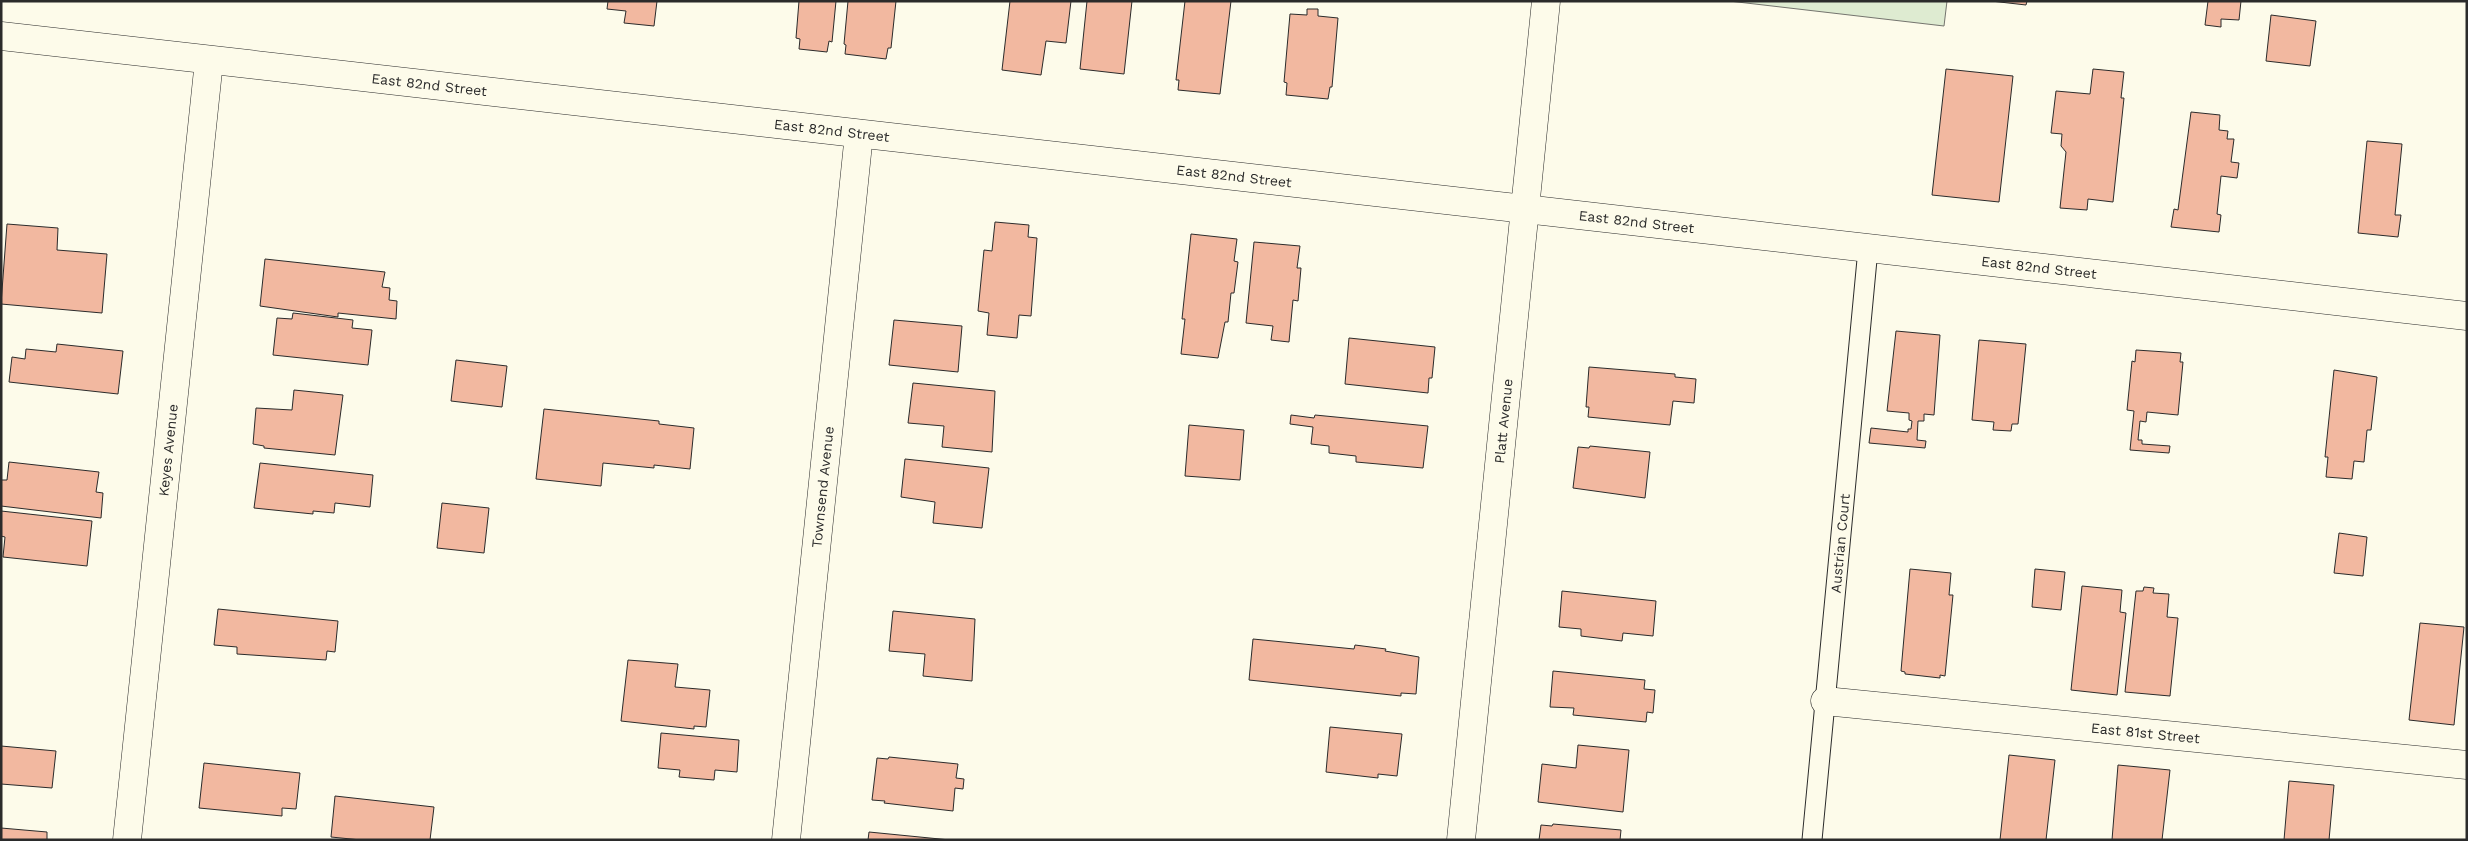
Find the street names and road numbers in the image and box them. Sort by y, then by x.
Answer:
street label: East 82nd Street [371,70,488,99]
street label: East 82nd Street [773,116,890,145]
street label: East 82nd Street [1175,162,1293,191]
street label: East 82nd Street [1578,207,1695,236]
street label: East 82nd Street [1980,253,2098,282]
street label: Platt Avenue [1491,378,1516,464]
street label: Keyes Avenue [155,403,181,497]
street label: Townsend Avenue [808,425,837,548]
street label: Austrian Court [1827,493,1853,594]
street label: East 81st Street [2090,720,2201,746]

